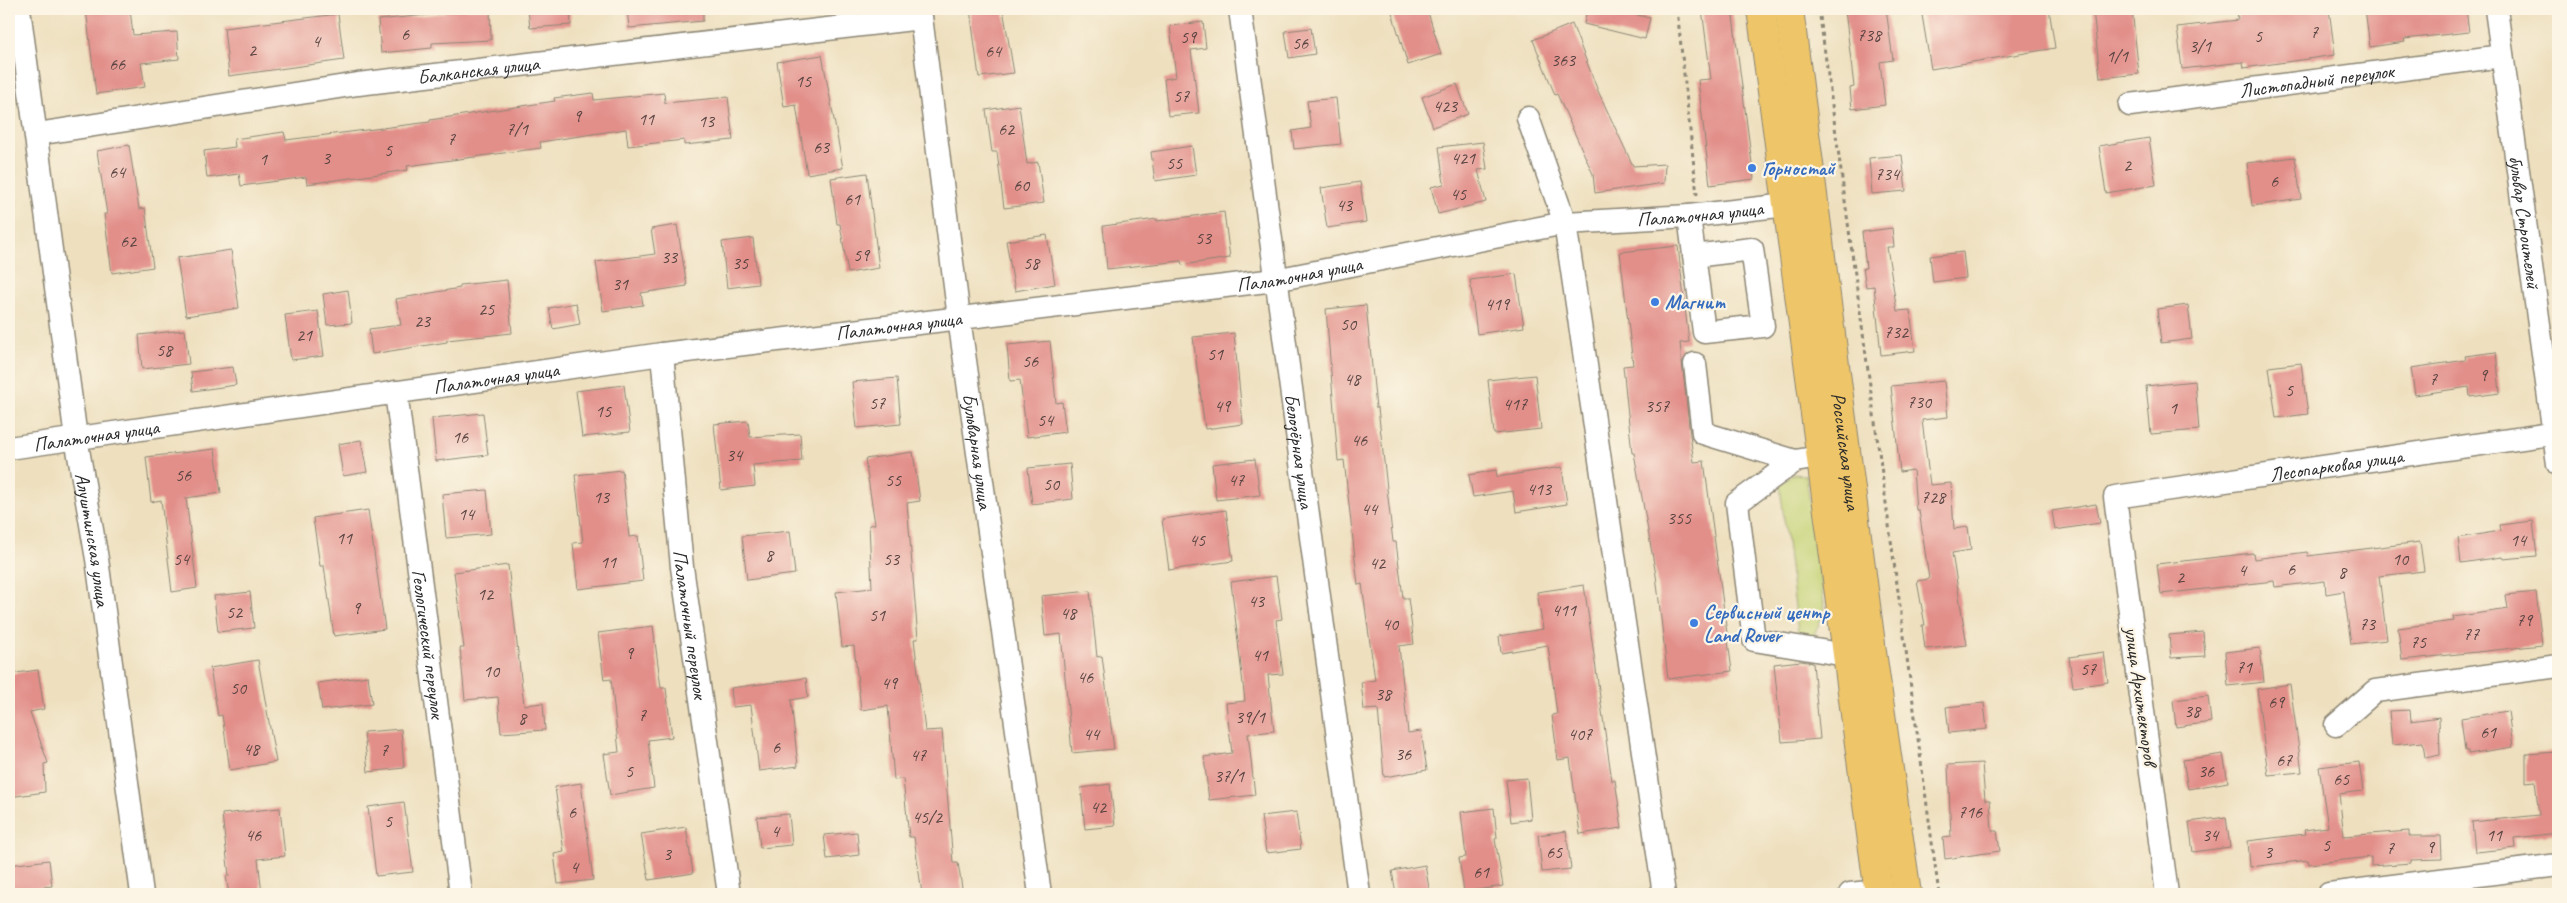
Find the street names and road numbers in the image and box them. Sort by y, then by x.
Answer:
street label: Балканская улица [416,50,542,89]
street label: Листопадный переулок [2238,58,2397,103]
street label: бульвар Строителей [2504,154,2547,292]
street label: Палаточная улица [1636,195,1766,231]
street label: Палаточная улица [1235,250,1366,297]
street label: Палаточная улица [834,305,965,345]
street label: Палаточная улица [432,356,562,399]
street label: Российская улица [1826,391,1866,514]
street label: Бульварная улица [957,392,998,512]
street label: Белозёрная улица [1279,392,1320,512]
street label: Палаточная улица [32,414,163,457]
street label: Лесопарковая улица [2268,443,2406,487]
street label: Алуштинская улица [70,471,116,609]
street label: Палаточный переулок [668,549,714,702]
street label: Геологический переулок [407,568,451,721]
street label: улица Архитекторов [2119,624,2164,770]

